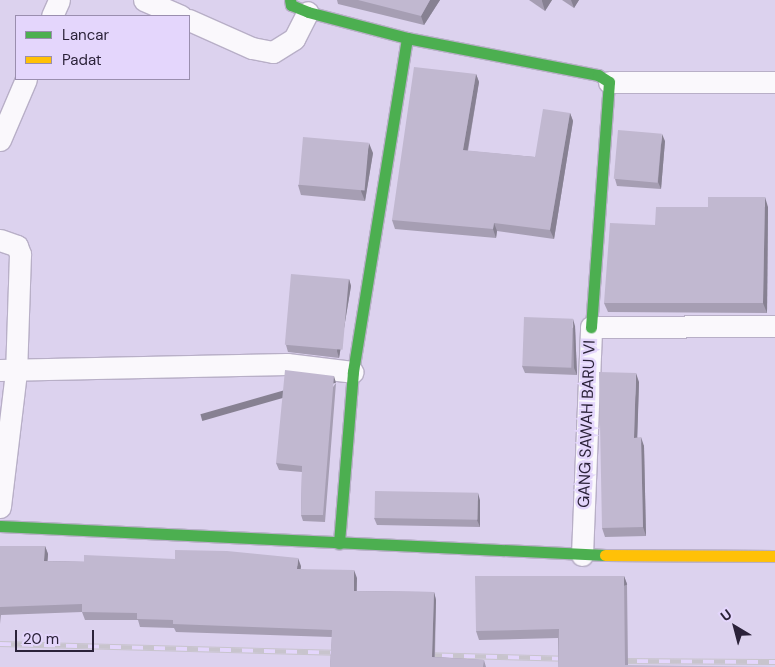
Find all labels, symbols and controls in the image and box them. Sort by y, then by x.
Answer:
legend [15,15,190,80]
text: Lancar [62,25,109,45]
text: Padat [62,50,102,70]
street label: GANG SAWAH BARU VI [574,340,600,508]
north arrow [710,602,760,652]
text: U [717,605,735,625]
scale bar [18,620,96,652]
text: 20 m [23,629,59,649]

